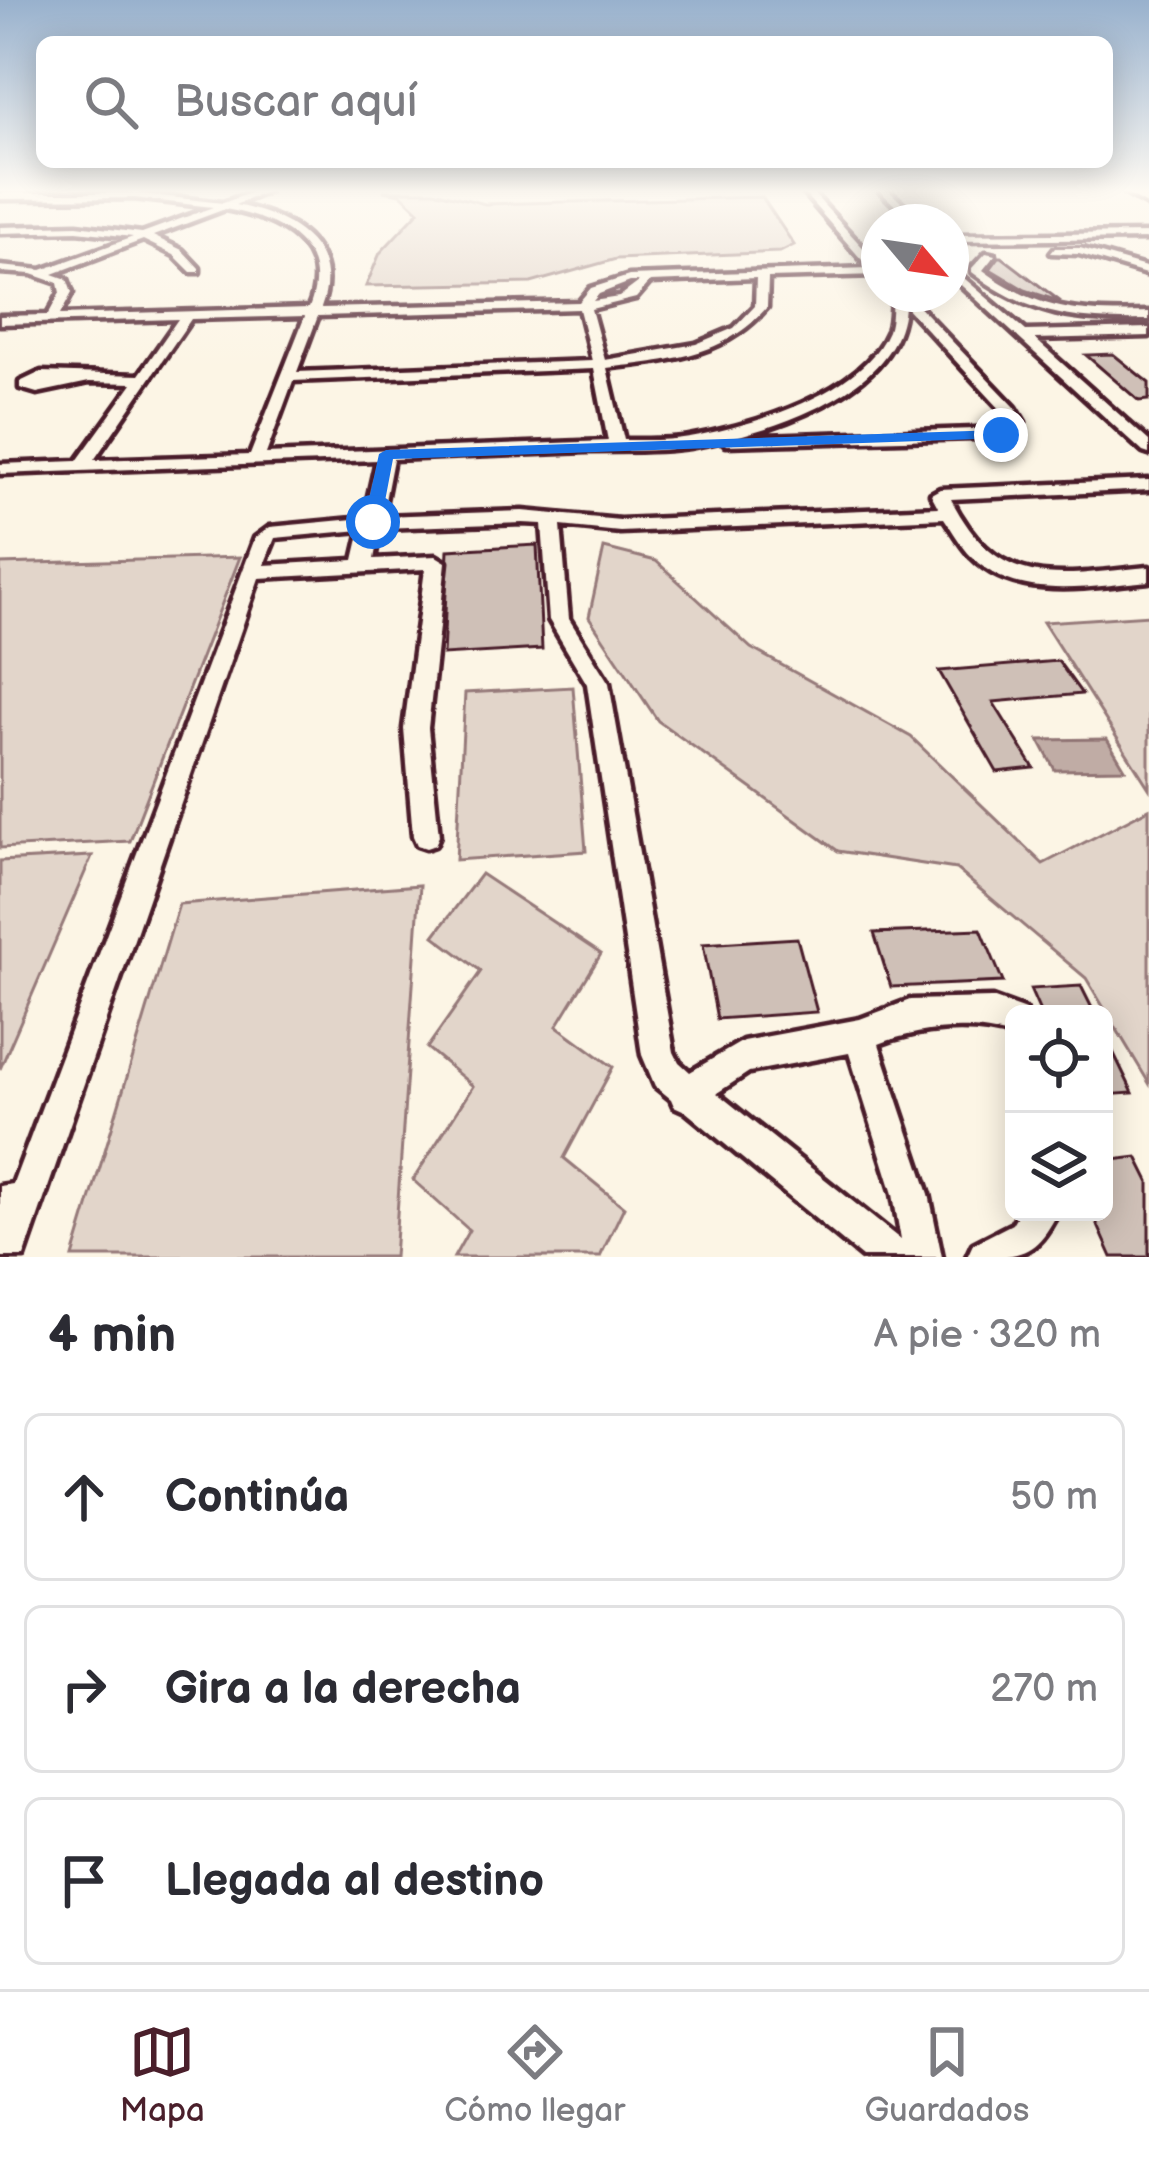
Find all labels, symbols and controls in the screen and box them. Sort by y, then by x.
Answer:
search box [36,36,1113,168]
icon: search [78,69,144,135]
text: Buscar aquí [174,75,417,130]
north arrow [861,204,969,312]
route end [974,408,1028,462]
route start [346,495,400,549]
map controls [1005,1005,1113,1221]
button: locate [1005,1005,1113,1113]
button: layers [1005,1113,1113,1221]
text: 4 min [48,1305,176,1366]
text: A pie · 320 m [874,1312,1101,1359]
icon: ahead [51,1464,117,1530]
text: Continúa [165,1470,349,1525]
text: 50 m [1010,1474,1098,1521]
icon: right [51,1656,117,1722]
text: Gira a la derecha [165,1662,521,1717]
text: 270 m [990,1666,1098,1713]
icon: arrive [51,1848,117,1914]
text: Llegada al destino [165,1854,544,1909]
tab: Mapa [120,2019,205,2131]
tab: Cómo llegar [444,2019,625,2131]
tab: Guardados [865,2019,1029,2131]

